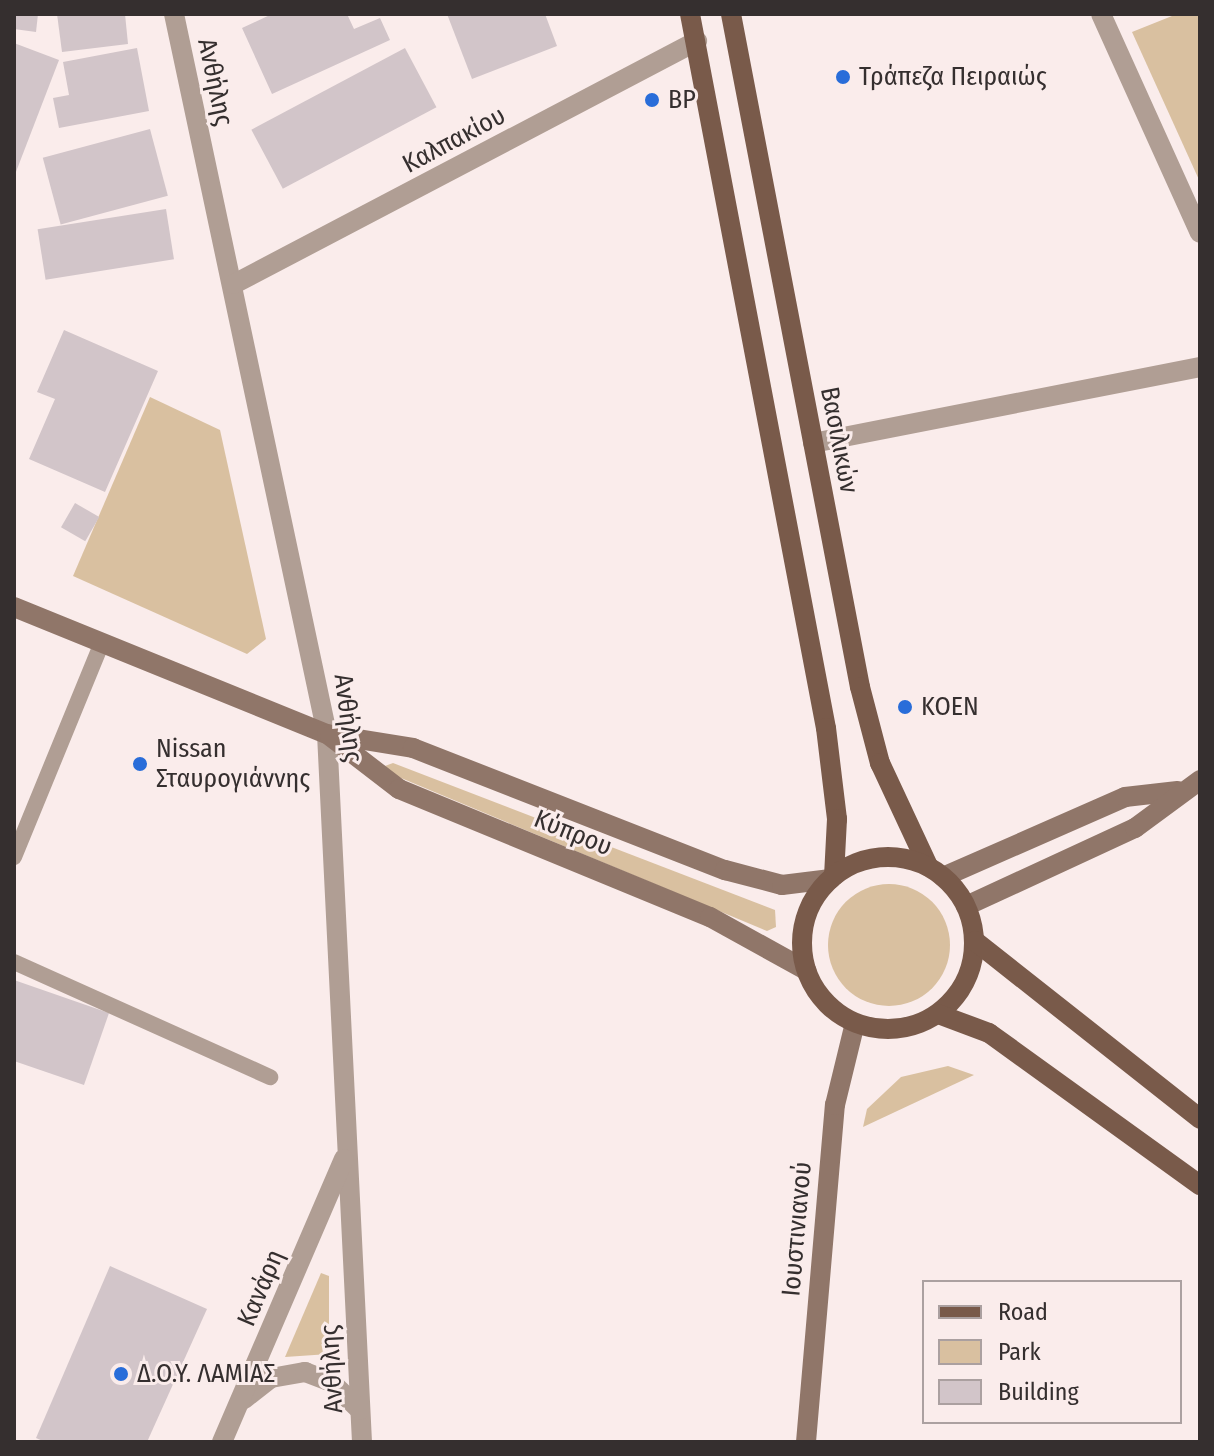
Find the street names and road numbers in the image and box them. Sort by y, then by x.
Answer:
street label: Ανθήλης [191,35,239,129]
street label: Καλπακίου [397,100,511,180]
street label: Βασιλικών [813,384,865,496]
street label: Ανθήλης [327,672,369,764]
street label: Κύπρου [529,803,617,863]
street label: Ιουστινιανού [776,1160,818,1298]
street label: Κανάρη [231,1245,291,1331]
street label: Ανθήλης [314,1324,350,1414]

